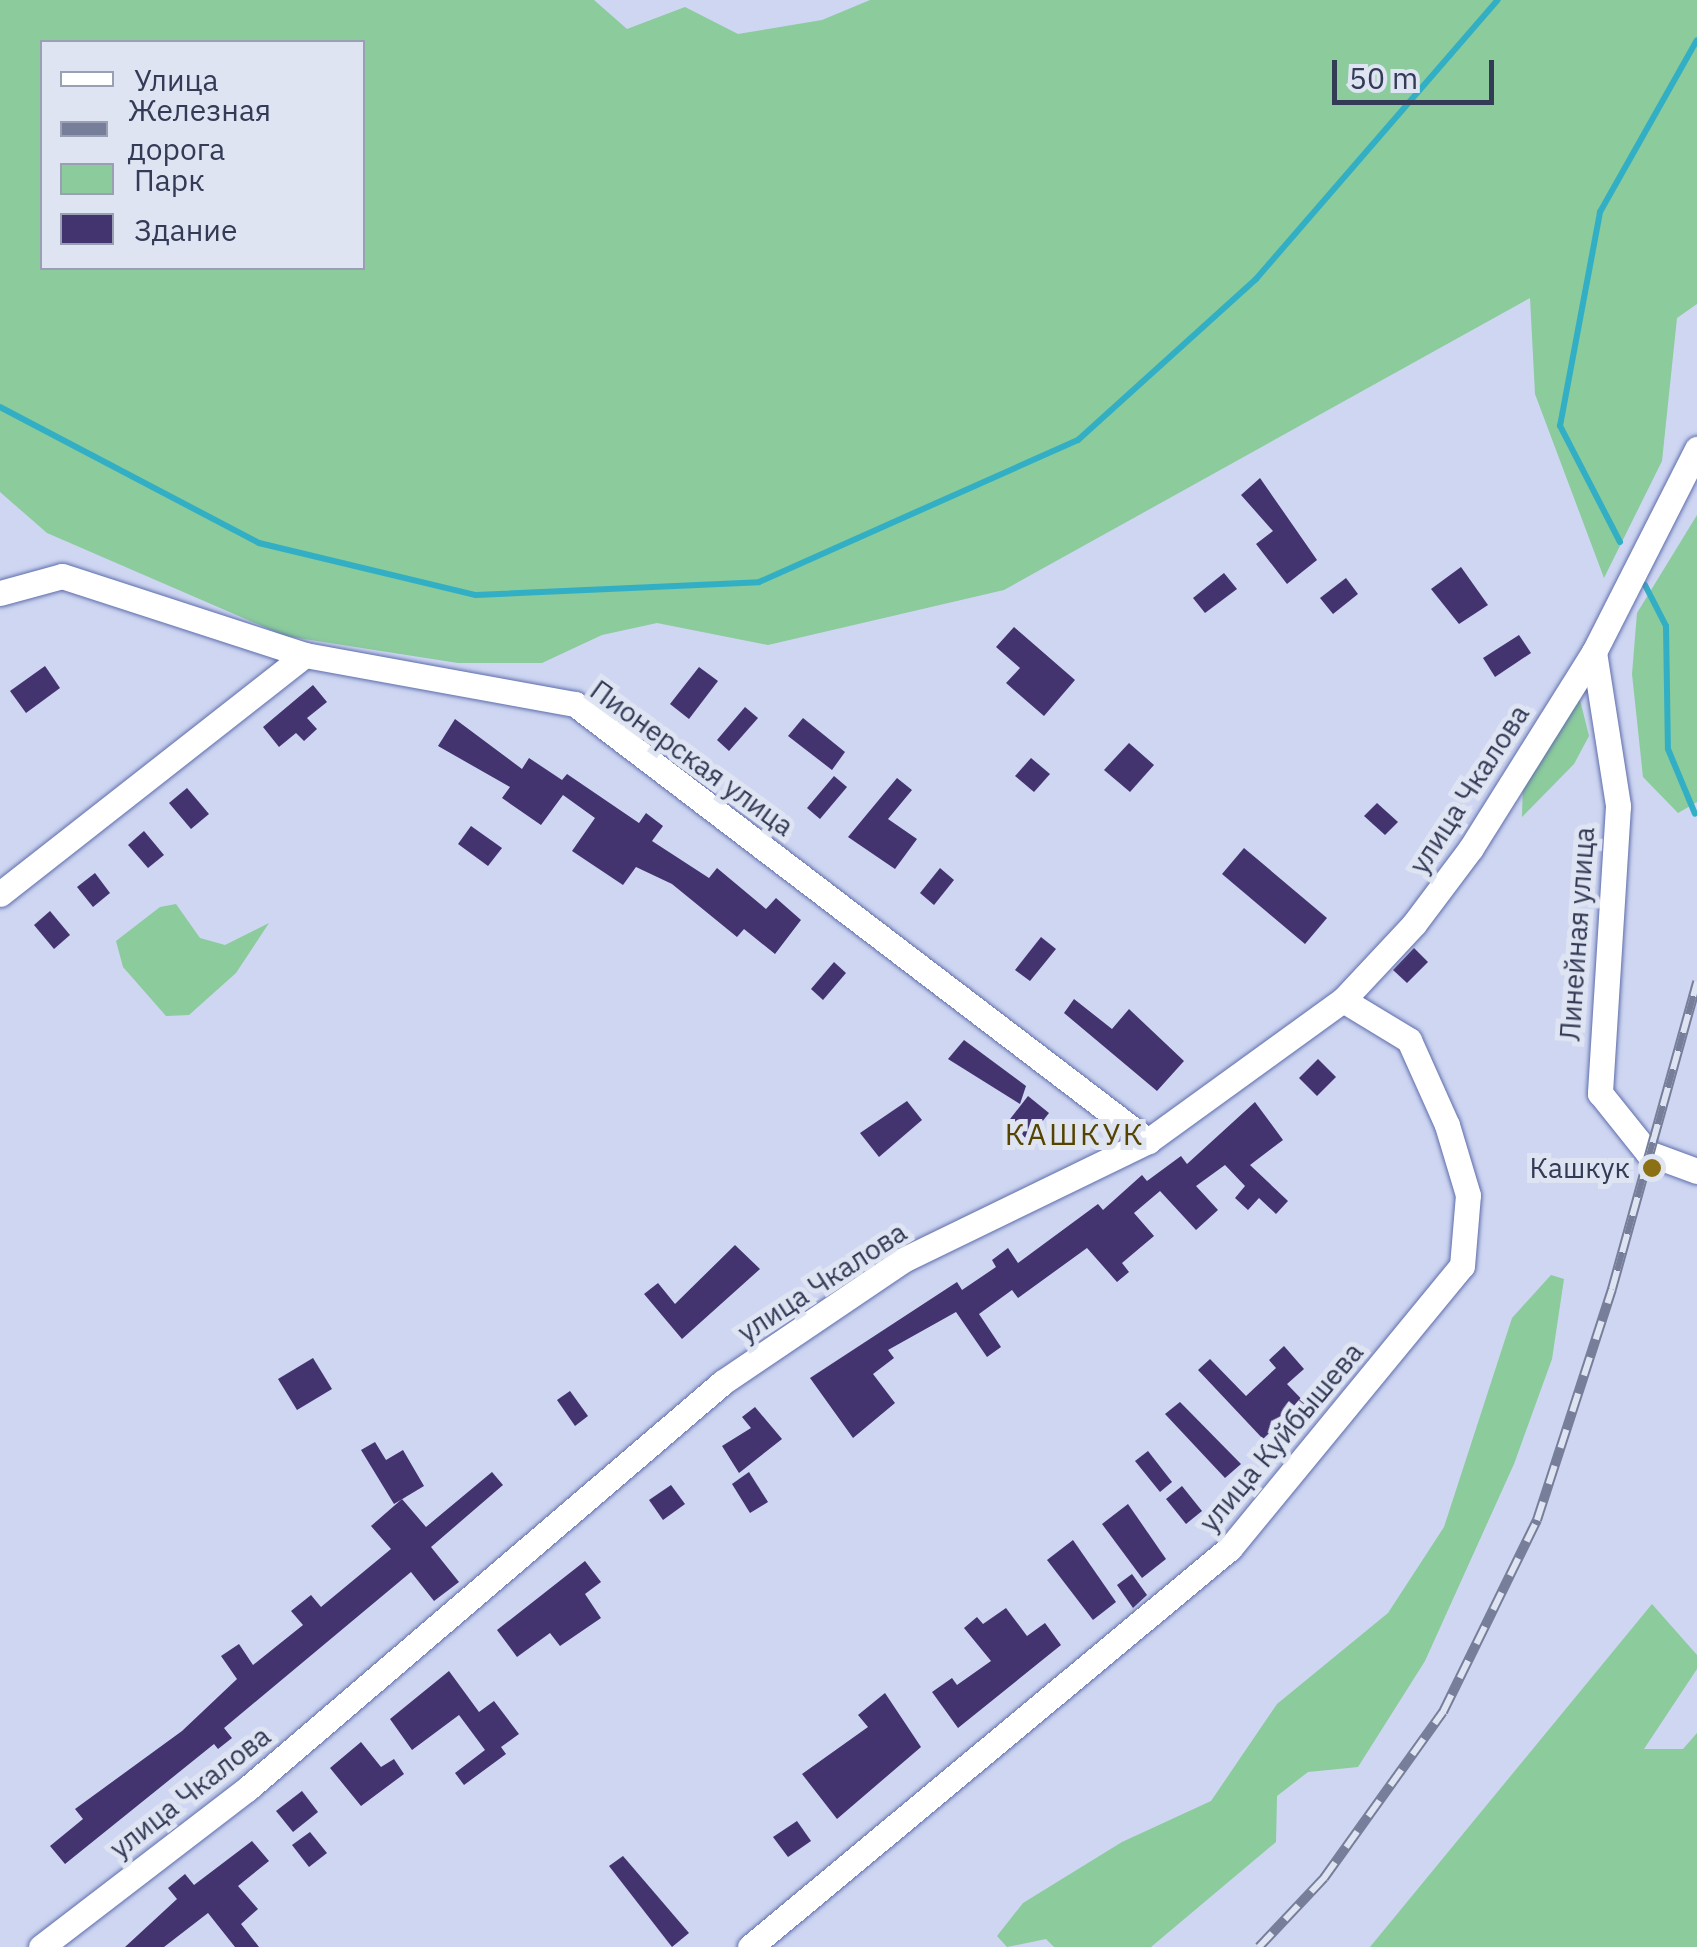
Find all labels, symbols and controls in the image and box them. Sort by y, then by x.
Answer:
legend [40,40,365,270]
scale bar [1337,40,1500,102]
text: 50 m [1349,58,1418,97]
text: Улица [134,60,219,99]
text: Железная дорога [128,90,271,168]
text: Парк [134,160,205,199]
text: Здание [134,210,237,249]
street label: Пионерская улица [584,673,800,843]
street label: улица Чкалова [1402,698,1536,880]
street label: Линейная улица [1553,826,1601,1042]
district label: КАШКУК [1005,1116,1145,1152]
place label: Кашкук [1530,1151,1630,1185]
marker: Кашкук [1639,1155,1665,1181]
street label: улица Чкалова [731,1215,913,1349]
street label: улица Куйбышева [1192,1336,1370,1538]
street label: улица Чкалова [103,1719,277,1865]

